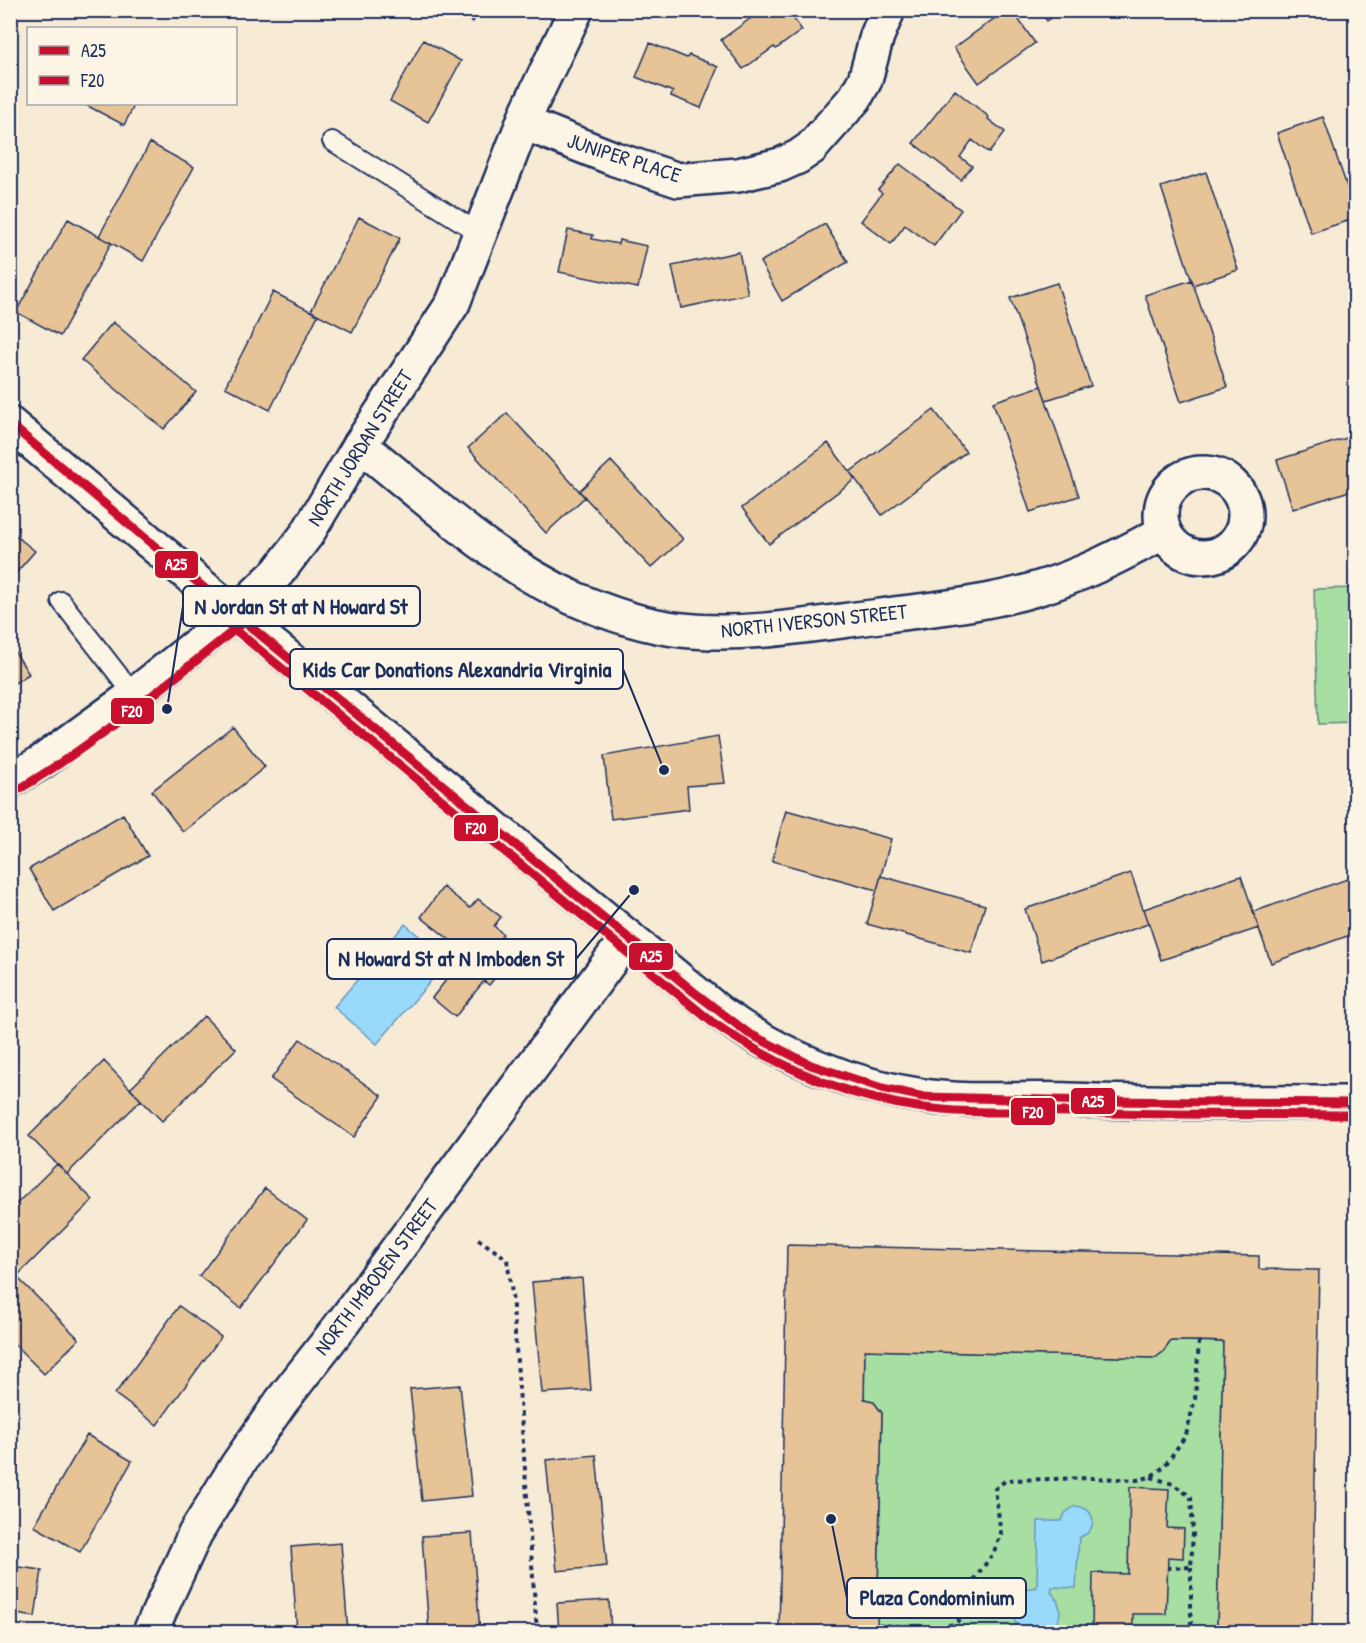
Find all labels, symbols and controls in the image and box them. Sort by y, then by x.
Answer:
legend [27,27,237,105]
text: A25 [81,38,106,63]
text: F20 [80,68,104,93]
street label: JUNIPER PLACE [564,125,685,190]
street label: NORTH JORDAN STREET [300,363,420,532]
line badge: A25 [154,550,199,579]
text: A25 [165,553,187,575]
callout: N Jordan St at N Howard St [183,586,420,626]
text: N Jordan St at N Howard St [195,591,409,621]
street label: NORTH IVERSON STREET [719,596,910,645]
callout: Kids Car Donations Alexandria Virginia [290,649,623,689]
text: Kids Car Donations Alexandria Virginia [303,654,612,685]
line badge: F20 [110,697,155,725]
text: F20 [121,700,142,722]
line badge: F20 [453,814,499,842]
text: F20 [465,817,486,839]
callout: N Howard St at N Imboden St [327,939,576,979]
line badge: A25 [628,942,674,971]
text: N Howard St at N Imboden St [338,943,565,973]
text: A25 [640,945,662,967]
line badge: A25 [1070,1087,1116,1115]
text: A25 [1082,1090,1104,1112]
line badge: F20 [1010,1097,1056,1126]
text: F20 [1022,1101,1043,1123]
street label: NORTH IMBODEN STREET [307,1191,445,1361]
callout: Plaza Condominium [847,1578,1026,1618]
text: Plaza Condominium [860,1582,1015,1612]

